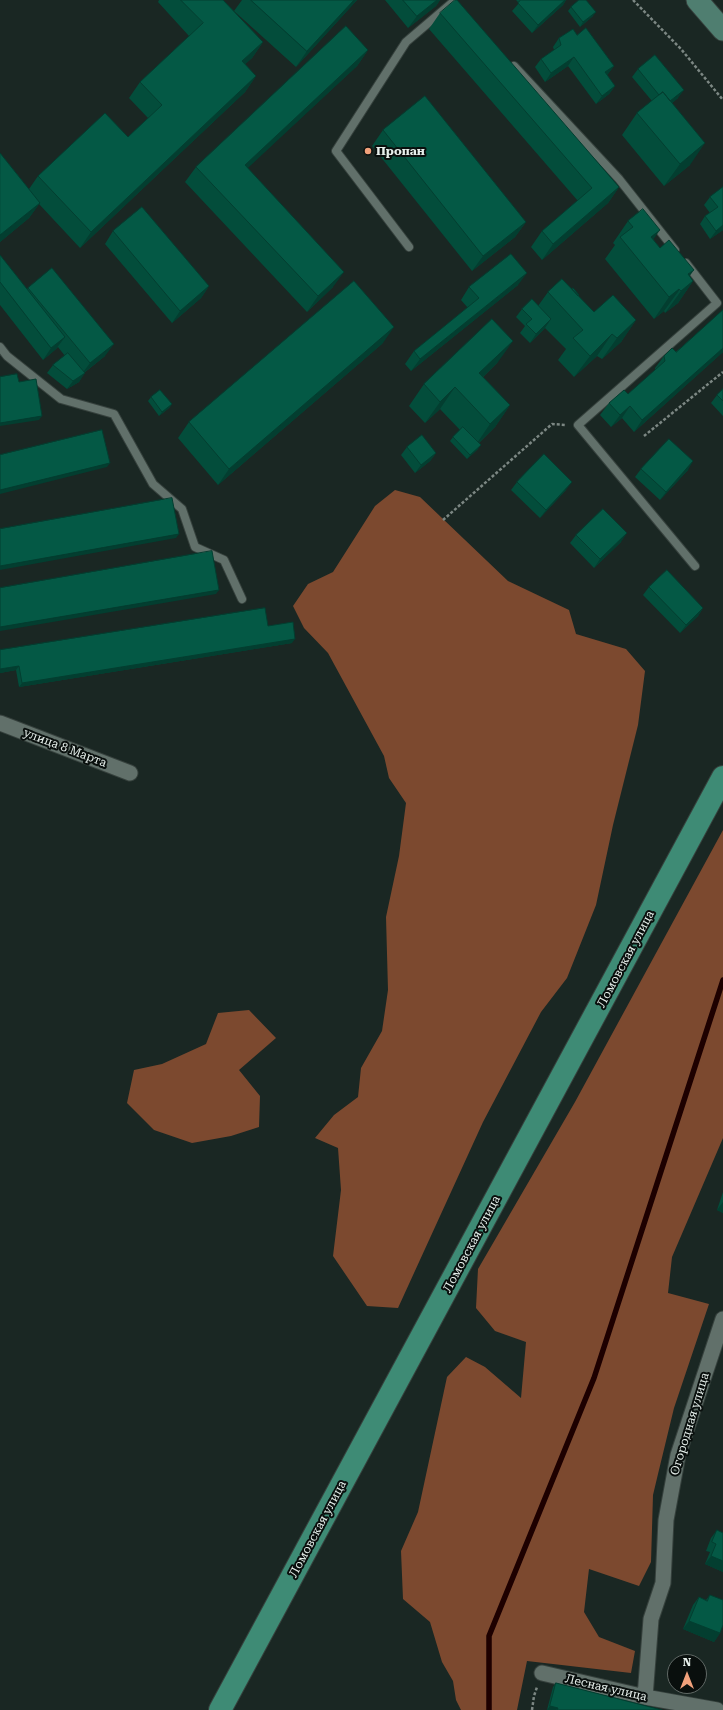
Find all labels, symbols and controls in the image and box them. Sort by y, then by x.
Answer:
place label: Пропан [376,144,425,158]
marker: Пропан [363,146,373,156]
street label: улица 8 Марта [21,725,109,771]
street label: Ломовская улица [594,908,658,1010]
street label: Ломовская улица [440,1193,504,1295]
street label: Огородная улица [668,1371,712,1477]
street label: Ломовская улица [286,1478,350,1580]
north arrow [667,1654,707,1694]
text: N [683,1656,691,1669]
street label: Лесная улица [564,1672,648,1704]

